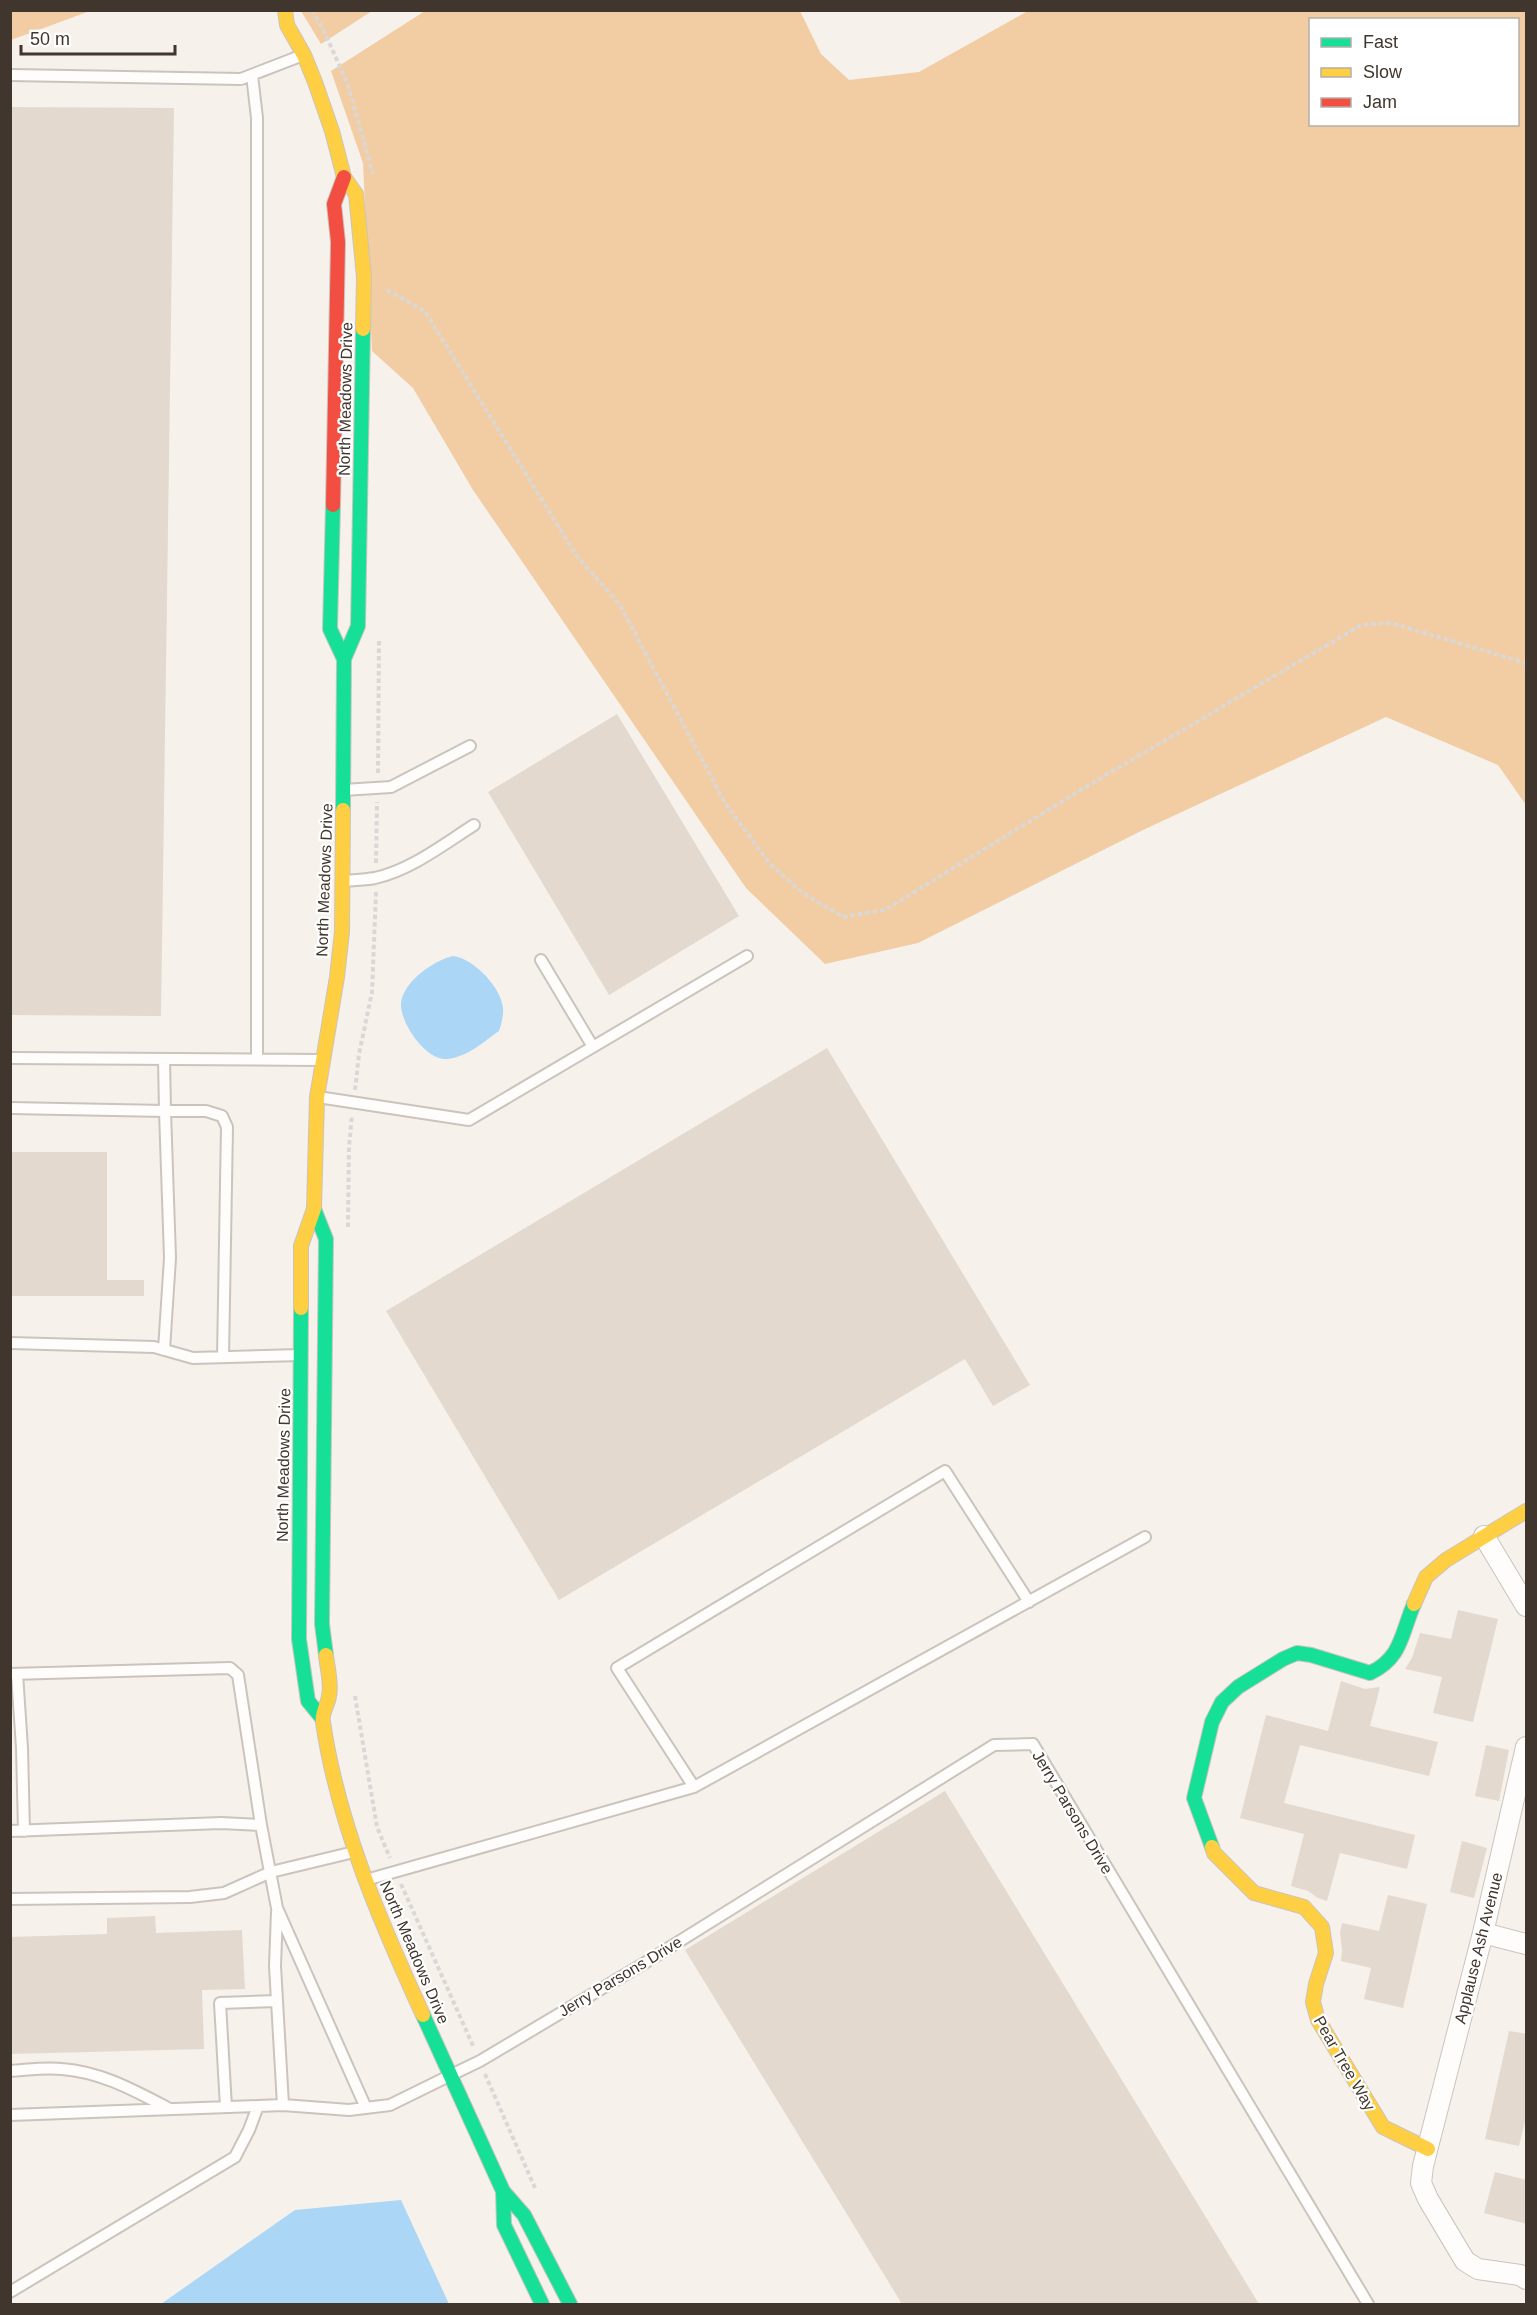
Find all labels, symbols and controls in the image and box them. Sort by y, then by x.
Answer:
scale bar [21,18,176,56]
legend [1309,18,1519,126]
text: 50 m [30,29,70,49]
text: Fast [1363,32,1398,52]
text: Slow [1363,62,1403,82]
text: Jam [1363,92,1397,112]
street label: North Meadows Drive [336,322,355,476]
street label: North Meadows Drive [313,803,336,957]
street label: North Meadows Drive [274,1388,293,1542]
street label: Jerry Parsons Drive [1029,1748,1116,1877]
street label: Applause Ash Avenue [1451,1871,1506,2026]
street label: North Meadows Drive [377,1878,452,2026]
street label: Jerry Parsons Drive [556,1933,685,2020]
street label: Pear Tree Way [1311,2013,1378,2113]

